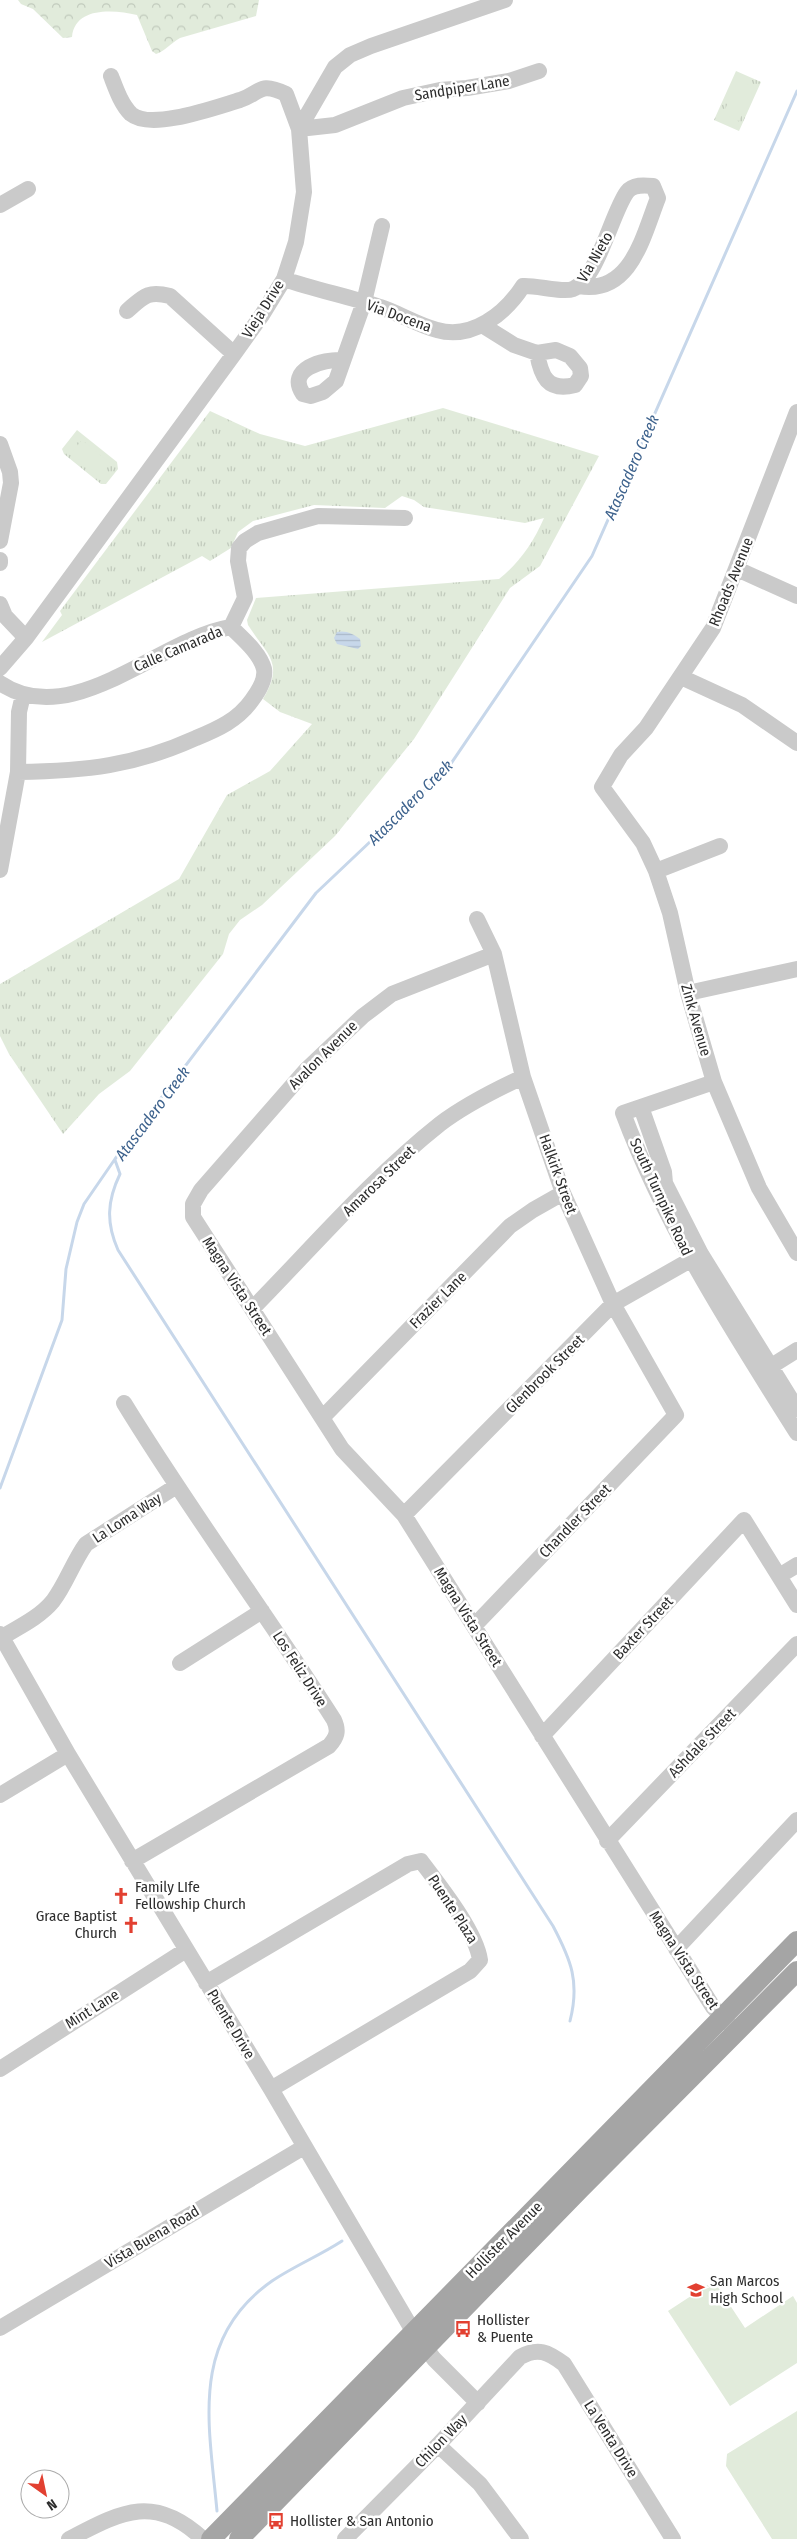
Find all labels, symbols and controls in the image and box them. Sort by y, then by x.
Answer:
street label: Sandpiper Lane [413,72,511,104]
street label: Via Nieto [573,229,617,285]
street label: Vieja Drive [238,277,288,341]
street label: Via Docena [364,296,434,336]
water label: Atascadero Creek [600,412,663,523]
street label: Rhoads Avenue [705,535,757,629]
street label: Calle Camarada [131,622,225,676]
water label: Atascadero Creek [363,756,457,849]
street label: Zink Avenue [677,982,715,1058]
street label: Avalon Avenue [285,1017,361,1093]
water label: Atascadero Creek [110,1063,194,1165]
street label: Halkirk Street [535,1132,581,1216]
street label: South Turnpike Road [626,1135,696,1259]
street label: Amarosa Street [339,1142,419,1220]
street label: Magna Vista Street [198,1233,276,1339]
street label: Frazier Lane [406,1268,470,1332]
street label: Glenbrook Street [502,1331,588,1417]
street label: Chandler Street [535,1480,615,1562]
street label: La Loma Way [89,1489,165,1547]
street label: Magna Vista Street [430,1564,506,1670]
street label: Baxter Street [609,1593,677,1663]
street label: Los Feliz Drive [269,1628,331,1710]
street label: Ashdale Street [665,1705,739,1781]
street label: Puente Plaza [424,1871,482,1947]
place label: Family LIfe Fellowship Church [135,1878,246,1913]
church icon: Family LIfe Fellowship Church [111,1886,131,1906]
place label: Grace Baptist Church [36,1907,117,1942]
street label: Magna Vista Street [645,1907,723,2013]
church icon: Grace Baptist Church [121,1915,141,1935]
street label: Mint Lane [62,1985,122,2033]
street label: Puente Drive [203,1986,259,2062]
street label: Hollister Avenue [462,2198,546,2282]
street label: Vista Buena Road [102,2202,202,2272]
place label: San Marcos High School [710,2272,783,2307]
school or university icon: San Marcos High School [686,2280,706,2300]
place label: Hollister & Puente [477,2311,533,2346]
bus stop icon: Hollister & Puente [453,2319,473,2339]
street label: La Venta Drive [580,2397,642,2481]
street label: Chilon Way [411,2410,471,2471]
north arrow [20,2469,70,2519]
text: N [44,2495,60,2514]
bus stop icon: Hollister & San Antonio [266,2511,286,2531]
place label: Hollister & San Antonio [290,2512,434,2530]

